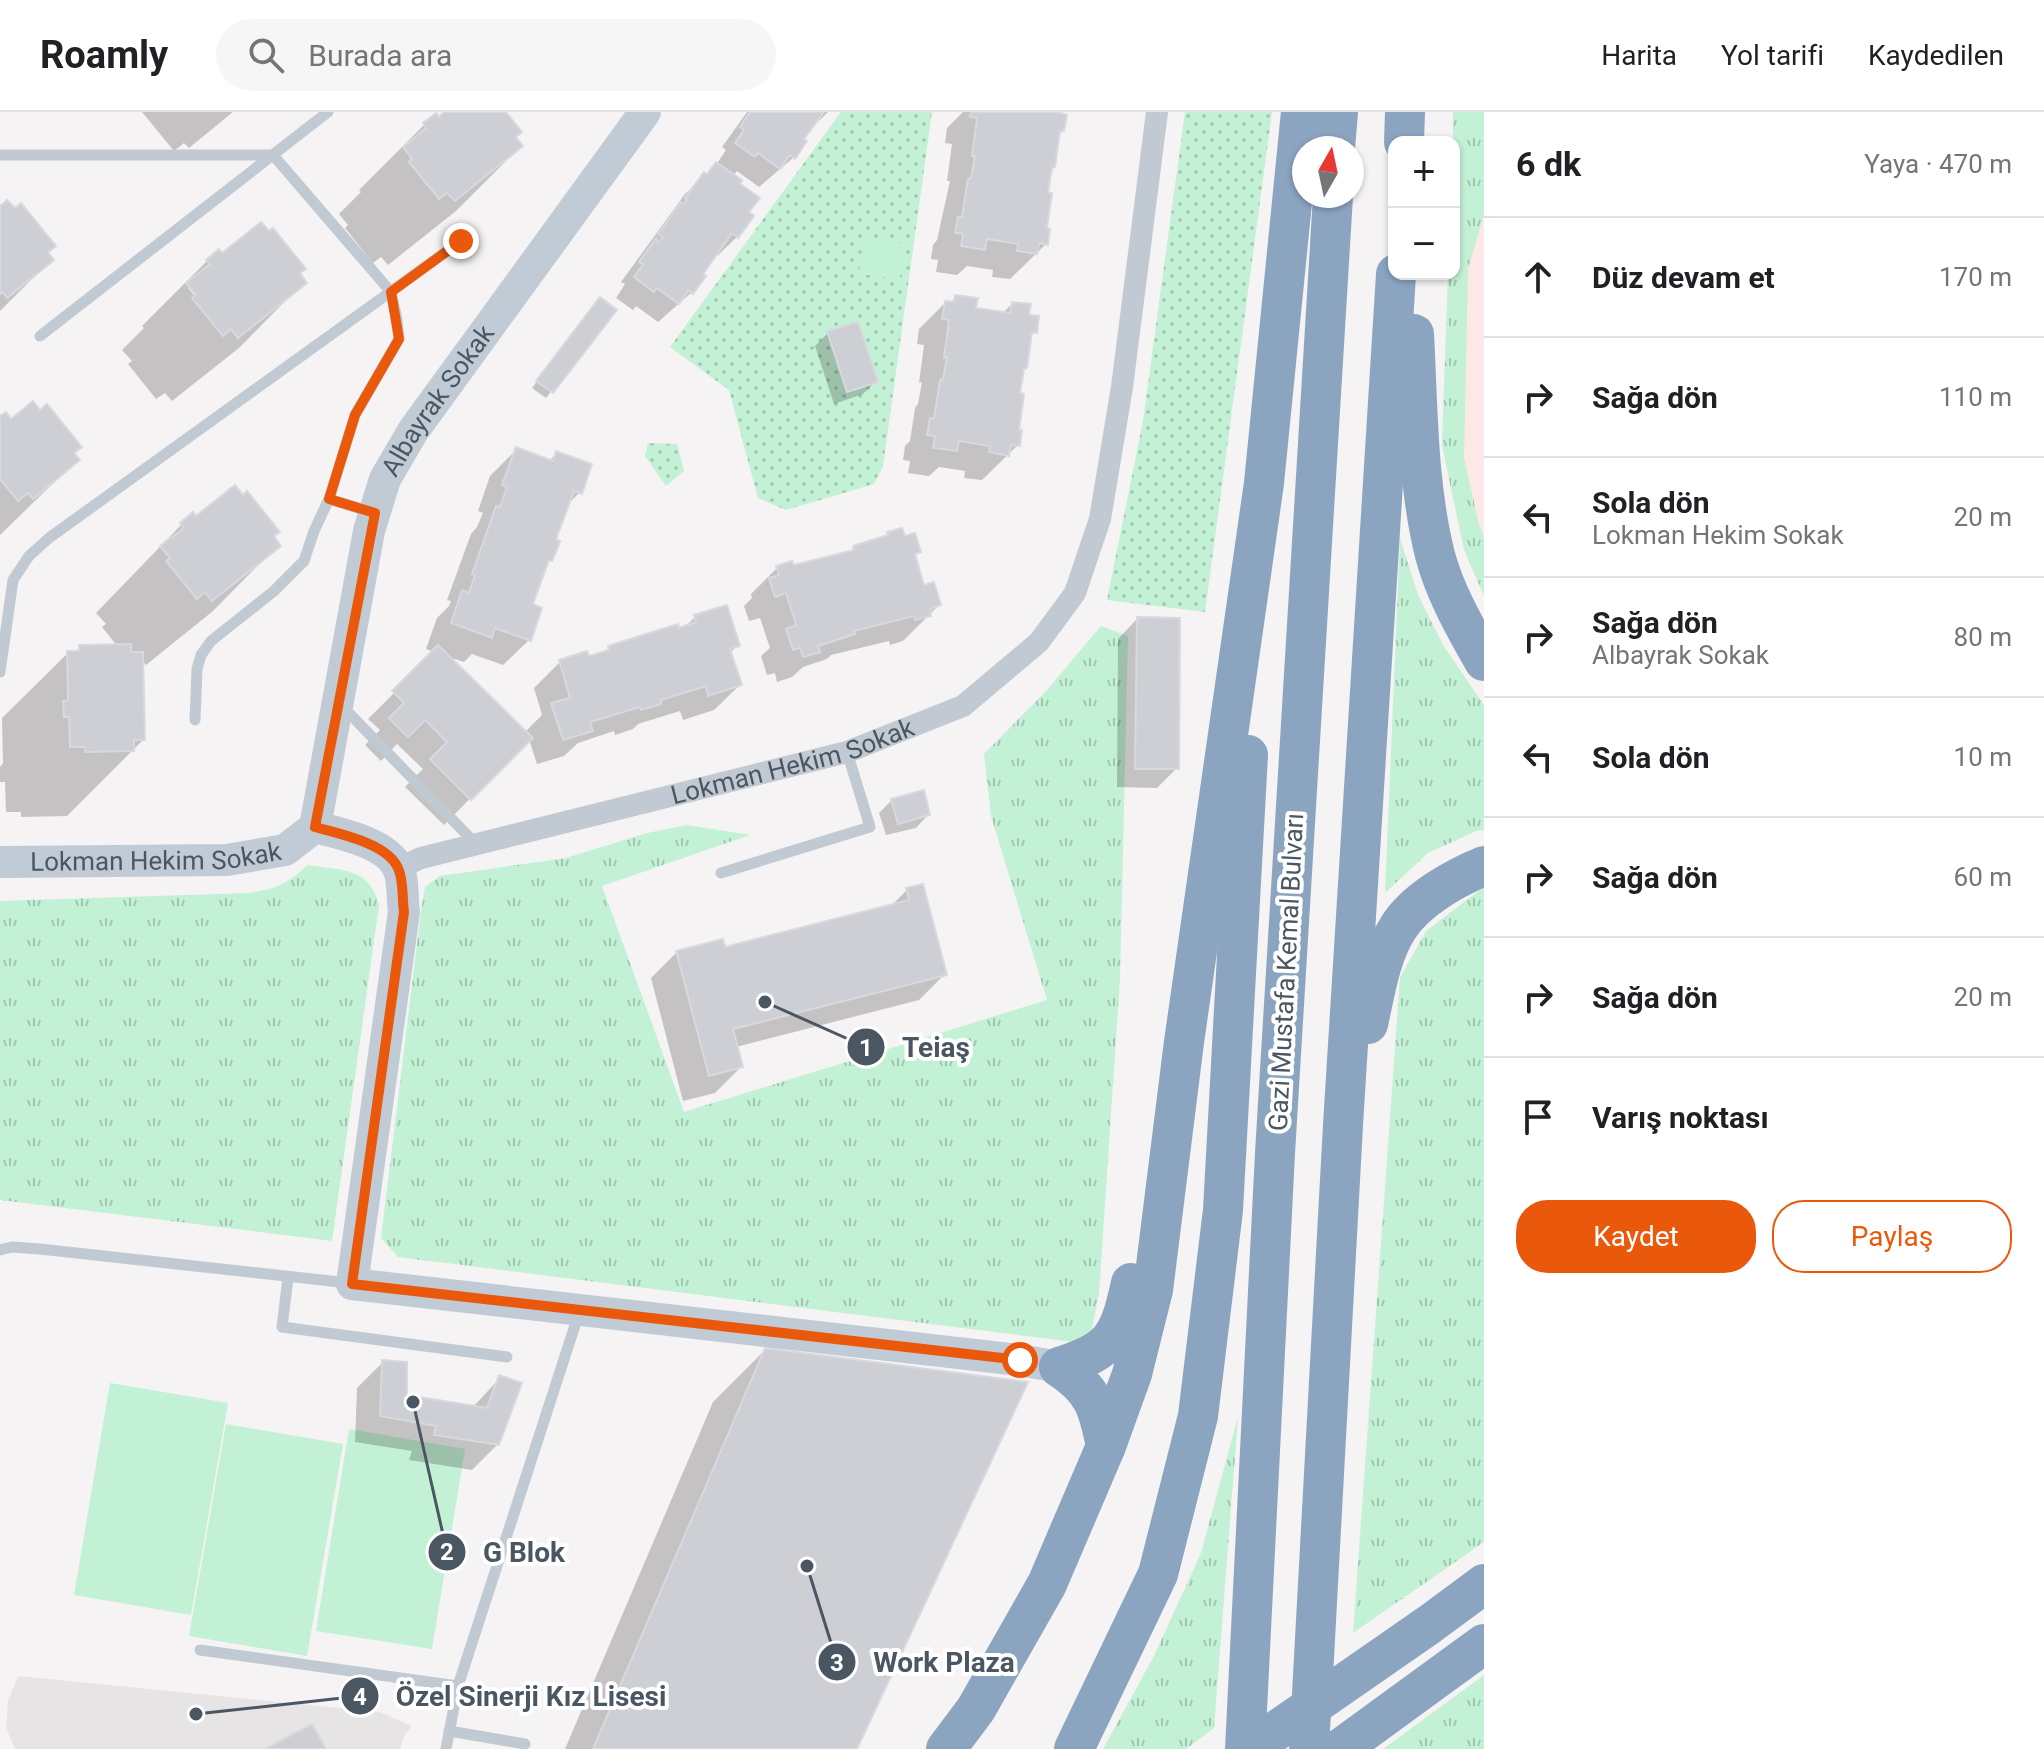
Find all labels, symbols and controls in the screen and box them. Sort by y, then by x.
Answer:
search box [216,19,776,91]
text: Roamly [40,33,168,77]
icon: search [244,33,288,77]
text: Burada ara [308,38,452,73]
text: Harita [1601,39,1677,72]
text: Yol tarifi [1721,39,1824,72]
text: Kaydedilen [1868,39,2004,72]
north arrow [1292,136,1364,208]
map controls [1388,136,1460,280]
button: + [1388,136,1460,208]
text: 6 dk [1516,144,1581,184]
text: Yaya · 470 m [1864,149,2012,179]
button: − [1388,208,1460,280]
route end [443,223,479,259]
icon: ahead [1516,255,1560,299]
text: Düz devam et [1592,260,1775,295]
text: 170 m [1939,262,2012,292]
street label: Albayrak Sokak [375,318,501,481]
icon: right [1516,375,1560,419]
text: Sağa dön [1592,380,1718,415]
text: 110 m [1939,382,2012,412]
text: Sola dön [1592,485,1710,520]
icon: left [1516,495,1560,539]
text: 20 m [1954,502,2012,532]
text: Lokman Hekim Sokak [1592,520,1844,550]
text: Sağa dön [1592,605,1718,640]
icon: right [1516,615,1560,659]
text: 80 m [1954,622,2012,652]
text: Albayrak Sokak [1592,640,1769,670]
street label: Lokman Hekim Sokak [668,712,919,810]
icon: left [1516,735,1560,779]
text: Sola dön [1592,740,1710,775]
text: 10 m [1954,742,2012,772]
street label: Gazi Mustafa Kemal Bulvarı [1263,812,1309,1132]
street label: Lokman Hekim Sokak [30,836,284,877]
icon: right [1516,855,1560,899]
text: Sağa dön [1592,860,1718,895]
text: 60 m [1954,862,2012,892]
icon: right [1516,975,1560,1019]
text: Sağa dön [1592,980,1718,1015]
text: 20 m [1954,982,2012,1012]
callout: Teiaş [846,1021,986,1073]
text: Teiaş [902,1031,970,1064]
text: 1 [859,1034,873,1062]
icon: arrive [1516,1095,1560,1139]
text: Varış noktası [1592,1100,1769,1135]
button: Kaydet [1516,1200,1756,1273]
button: Paylaş [1772,1200,2012,1273]
route start [1002,1342,1038,1378]
callout: G Blok [427,1526,581,1578]
text: G Blok [483,1536,566,1569]
text: 2 [440,1538,454,1566]
callout: Work Plaza [817,1636,1031,1688]
text: Work Plaza [873,1646,1015,1679]
text: 3 [830,1649,844,1677]
callout: Özel Sinerji Kız Lisesi [340,1670,683,1722]
text: Özel Sinerji Kız Lisesi [396,1680,666,1713]
text: 4 [353,1683,367,1711]

